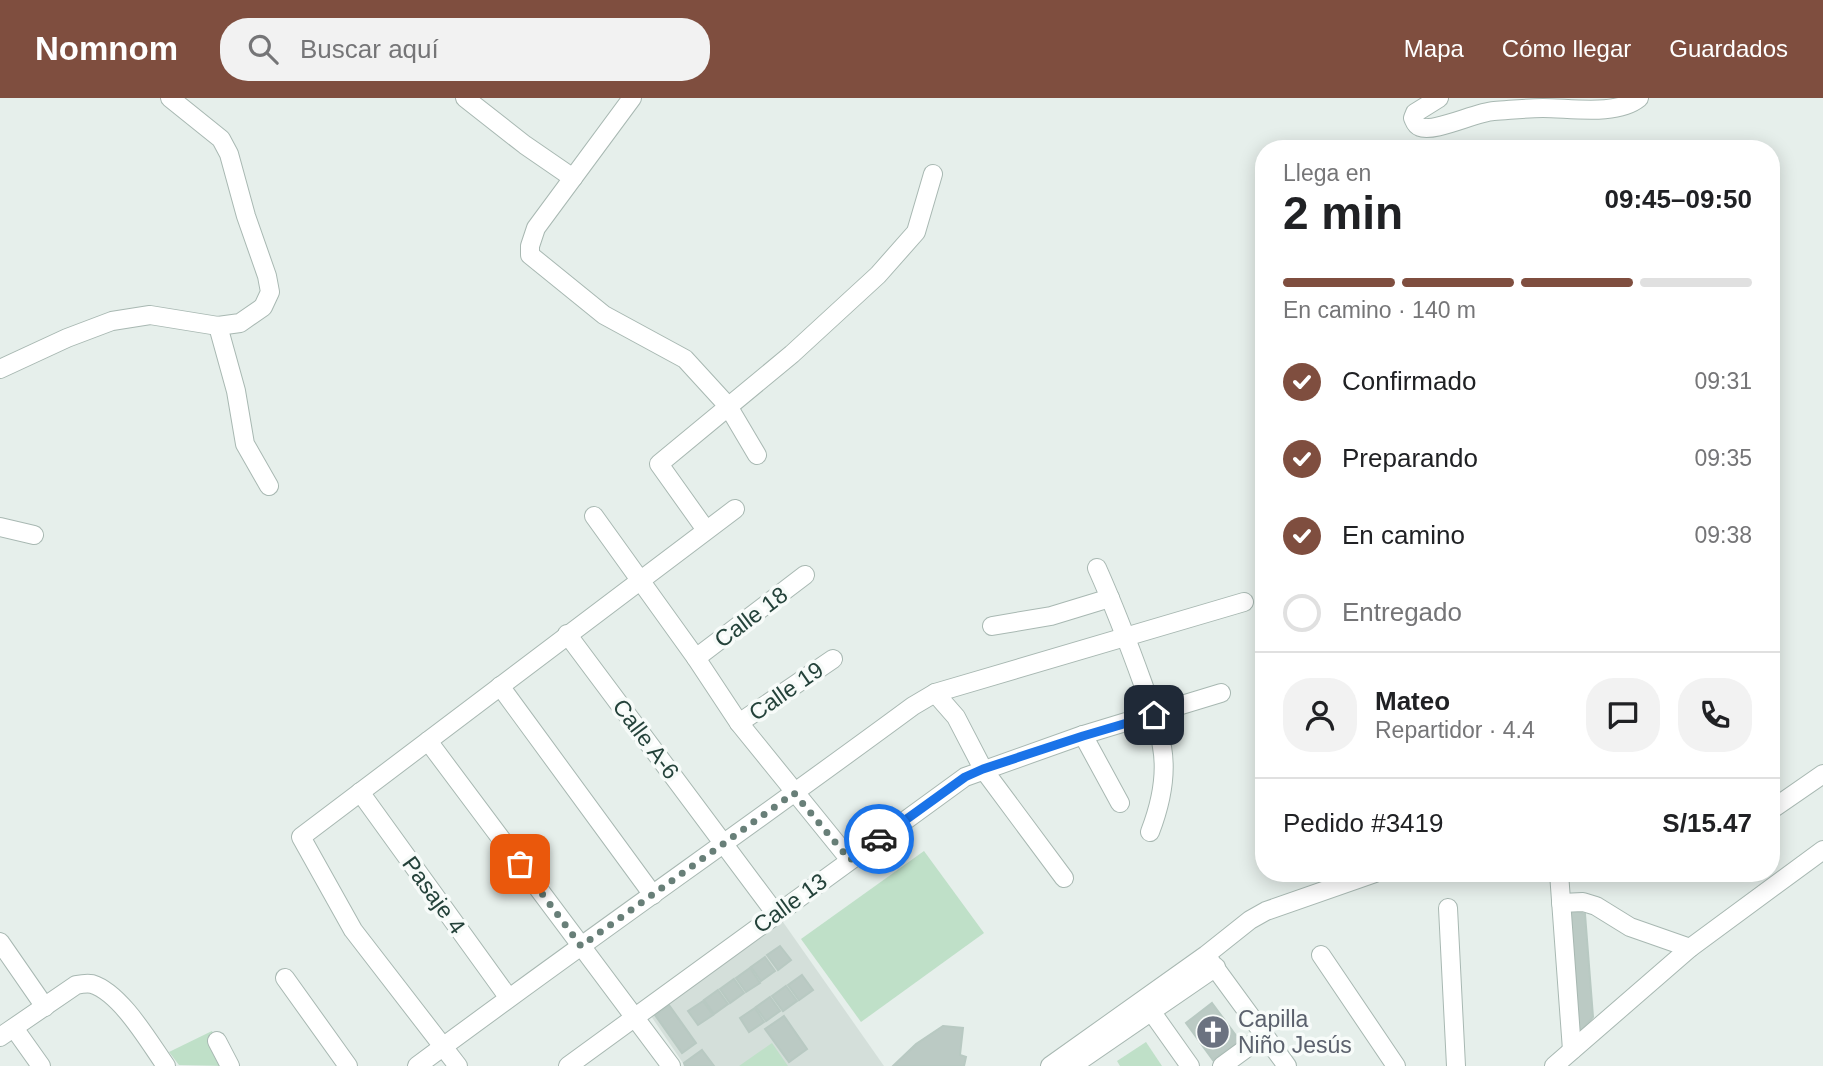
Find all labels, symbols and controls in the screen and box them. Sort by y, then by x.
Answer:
search box [220,18,710,81]
text: Nomnom [35,30,178,67]
icon: search [244,30,282,68]
text: Buscar aquí [300,34,439,64]
text: Mapa [1404,35,1464,62]
text: Cómo llegar [1502,35,1631,62]
text: Guardados [1669,35,1788,62]
text: Llega en [1283,160,1371,186]
text: 09:45–09:50 [1605,184,1752,214]
text: 2 min [1283,187,1403,239]
text: En camino · 140 m [1283,297,1476,323]
icon: check [1283,363,1321,401]
text: Confirmado [1342,366,1476,396]
text: 09:31 [1694,368,1752,394]
icon: check [1283,440,1321,478]
text: Preparando [1342,443,1478,473]
text: 09:35 [1694,445,1752,471]
icon: check [1283,517,1321,555]
text: En camino [1342,520,1465,550]
text: 09:38 [1694,522,1752,548]
street label: Calle 18 [709,581,793,653]
text: Entregado [1342,597,1462,627]
street label: Calle 19 [744,656,828,726]
button: person [1283,678,1357,752]
button: chat [1586,678,1660,752]
button: phone [1678,678,1752,752]
pin [1124,685,1184,745]
text: Mateo [1375,686,1450,716]
street label: Calle A-6 [608,694,684,784]
icon: home [1135,696,1173,734]
text: Repartidor · 4.4 [1375,717,1535,743]
courier [844,804,914,874]
text: Pedido #3419 [1283,808,1443,838]
text: S/15.47 [1662,808,1752,838]
icon: car [860,820,898,858]
pin [490,834,550,894]
icon: bag [501,845,539,883]
street label: Pasaje 4 [397,851,471,939]
street label: Calle 13 [748,868,832,938]
place label: Capilla Niño Jesús [1238,1006,1352,1058]
church icon: Capilla Niño Jesús [1194,1013,1232,1051]

